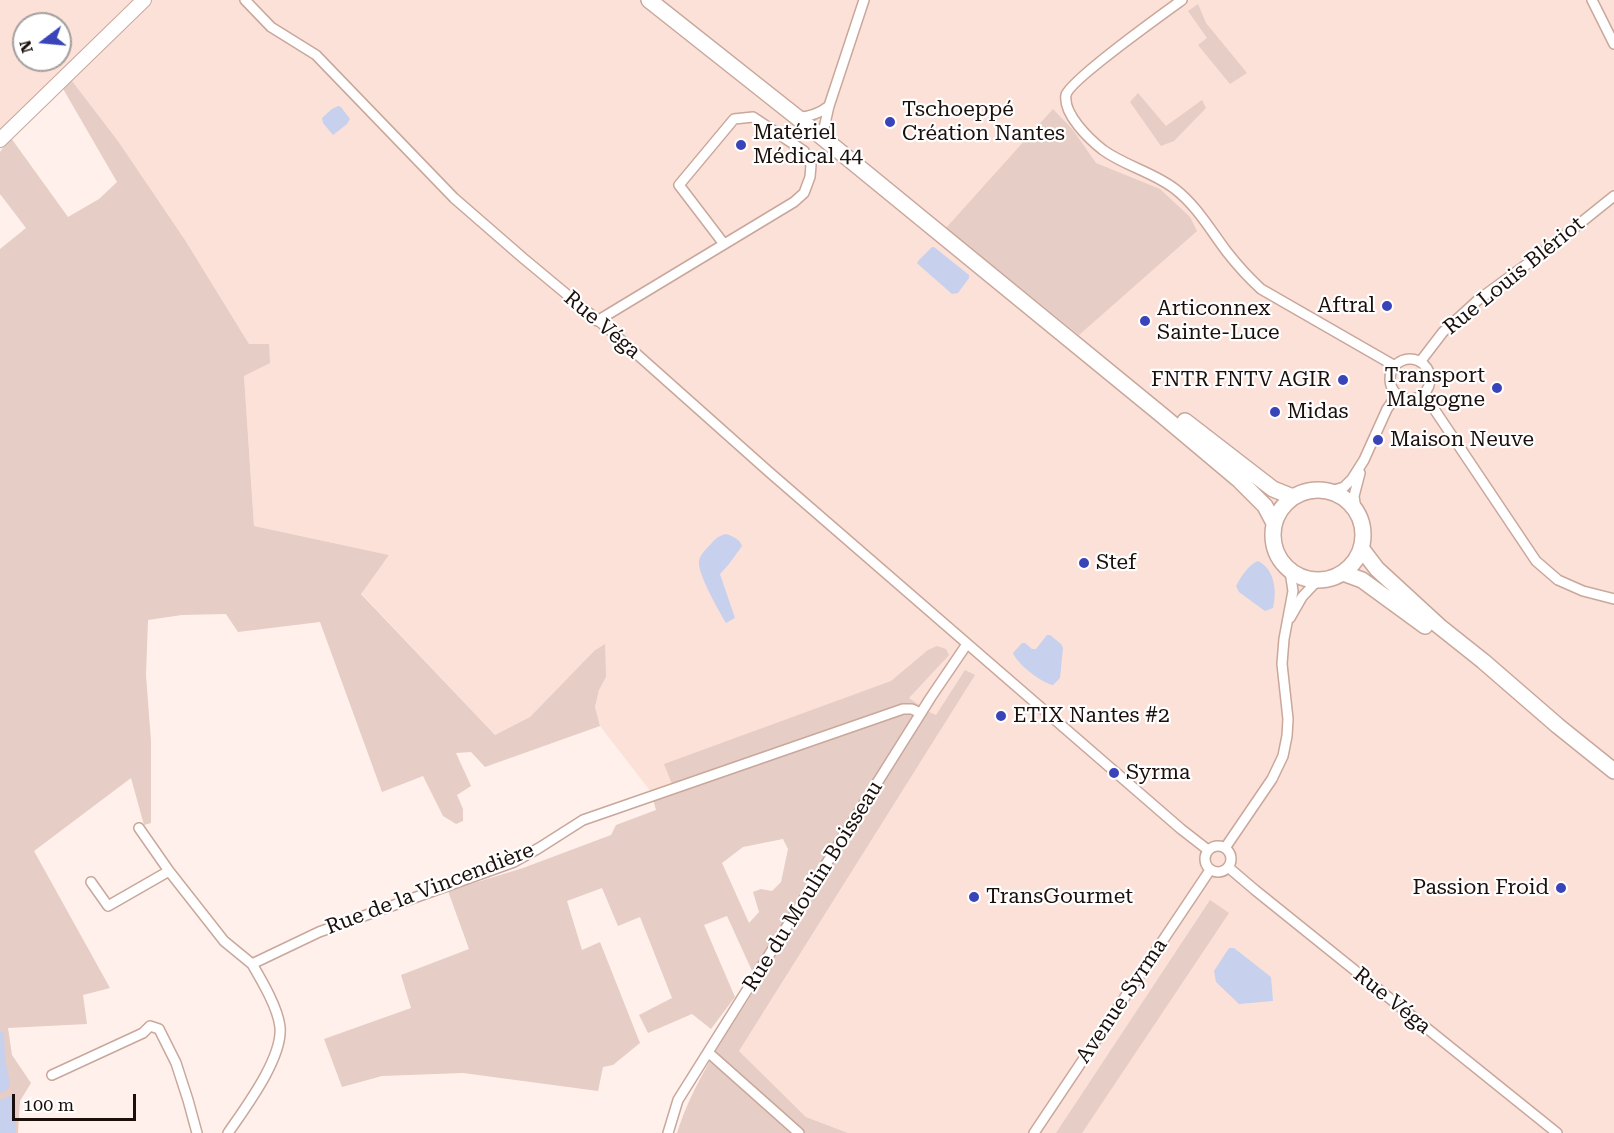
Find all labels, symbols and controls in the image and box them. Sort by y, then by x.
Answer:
north arrow [12,12,72,72]
text: N [15,38,37,55]
place label: Tschoeppé Création Nantes [902,97,1065,147]
marker: Tschoeppé Création Nantes [883,115,897,129]
place label: Matériel Médical 44 [753,120,863,170]
marker: Matériel Médical 44 [734,138,748,152]
street label: Rue Louis Blériot [1439,212,1589,340]
street label: Rue Véga [559,286,645,364]
place label: Aftral [1318,293,1375,319]
place label: Articonnex Sainte-Luce [1157,296,1280,346]
marker: Aftral [1380,299,1394,313]
marker: Articonnex Sainte-Luce [1138,314,1152,328]
place label: Transport Malgogne [1385,363,1485,413]
place label: FNTR FNTV AGIR [1151,367,1331,393]
marker: FNTR FNTV AGIR [1336,373,1350,387]
marker: Transport Malgogne [1490,381,1504,395]
place label: Midas [1287,399,1349,425]
marker: Midas [1268,405,1282,419]
place label: Maison Neuve [1390,427,1534,453]
marker: Maison Neuve [1371,433,1385,447]
place label: Stef [1096,550,1136,576]
marker: Stef [1077,556,1091,570]
place label: ETIX Nantes #2 [1013,703,1170,729]
marker: ETIX Nantes #2 [994,709,1008,723]
place label: Syrma [1126,760,1190,786]
marker: Syrma [1107,766,1121,780]
street label: Rue du Moulin Boisseau [738,776,888,996]
street label: Rue de la Vincendière [322,838,538,940]
place label: Passion Froid [1413,875,1549,901]
marker: Passion Froid [1554,881,1568,895]
place label: TransGourmet [986,884,1133,910]
marker: TransGourmet [967,890,981,904]
street label: Avenue Syrma [1071,934,1173,1068]
street label: Rue Véga [1348,962,1436,1040]
scale bar [15,1082,140,1120]
text: 100 m [23,1094,74,1115]

